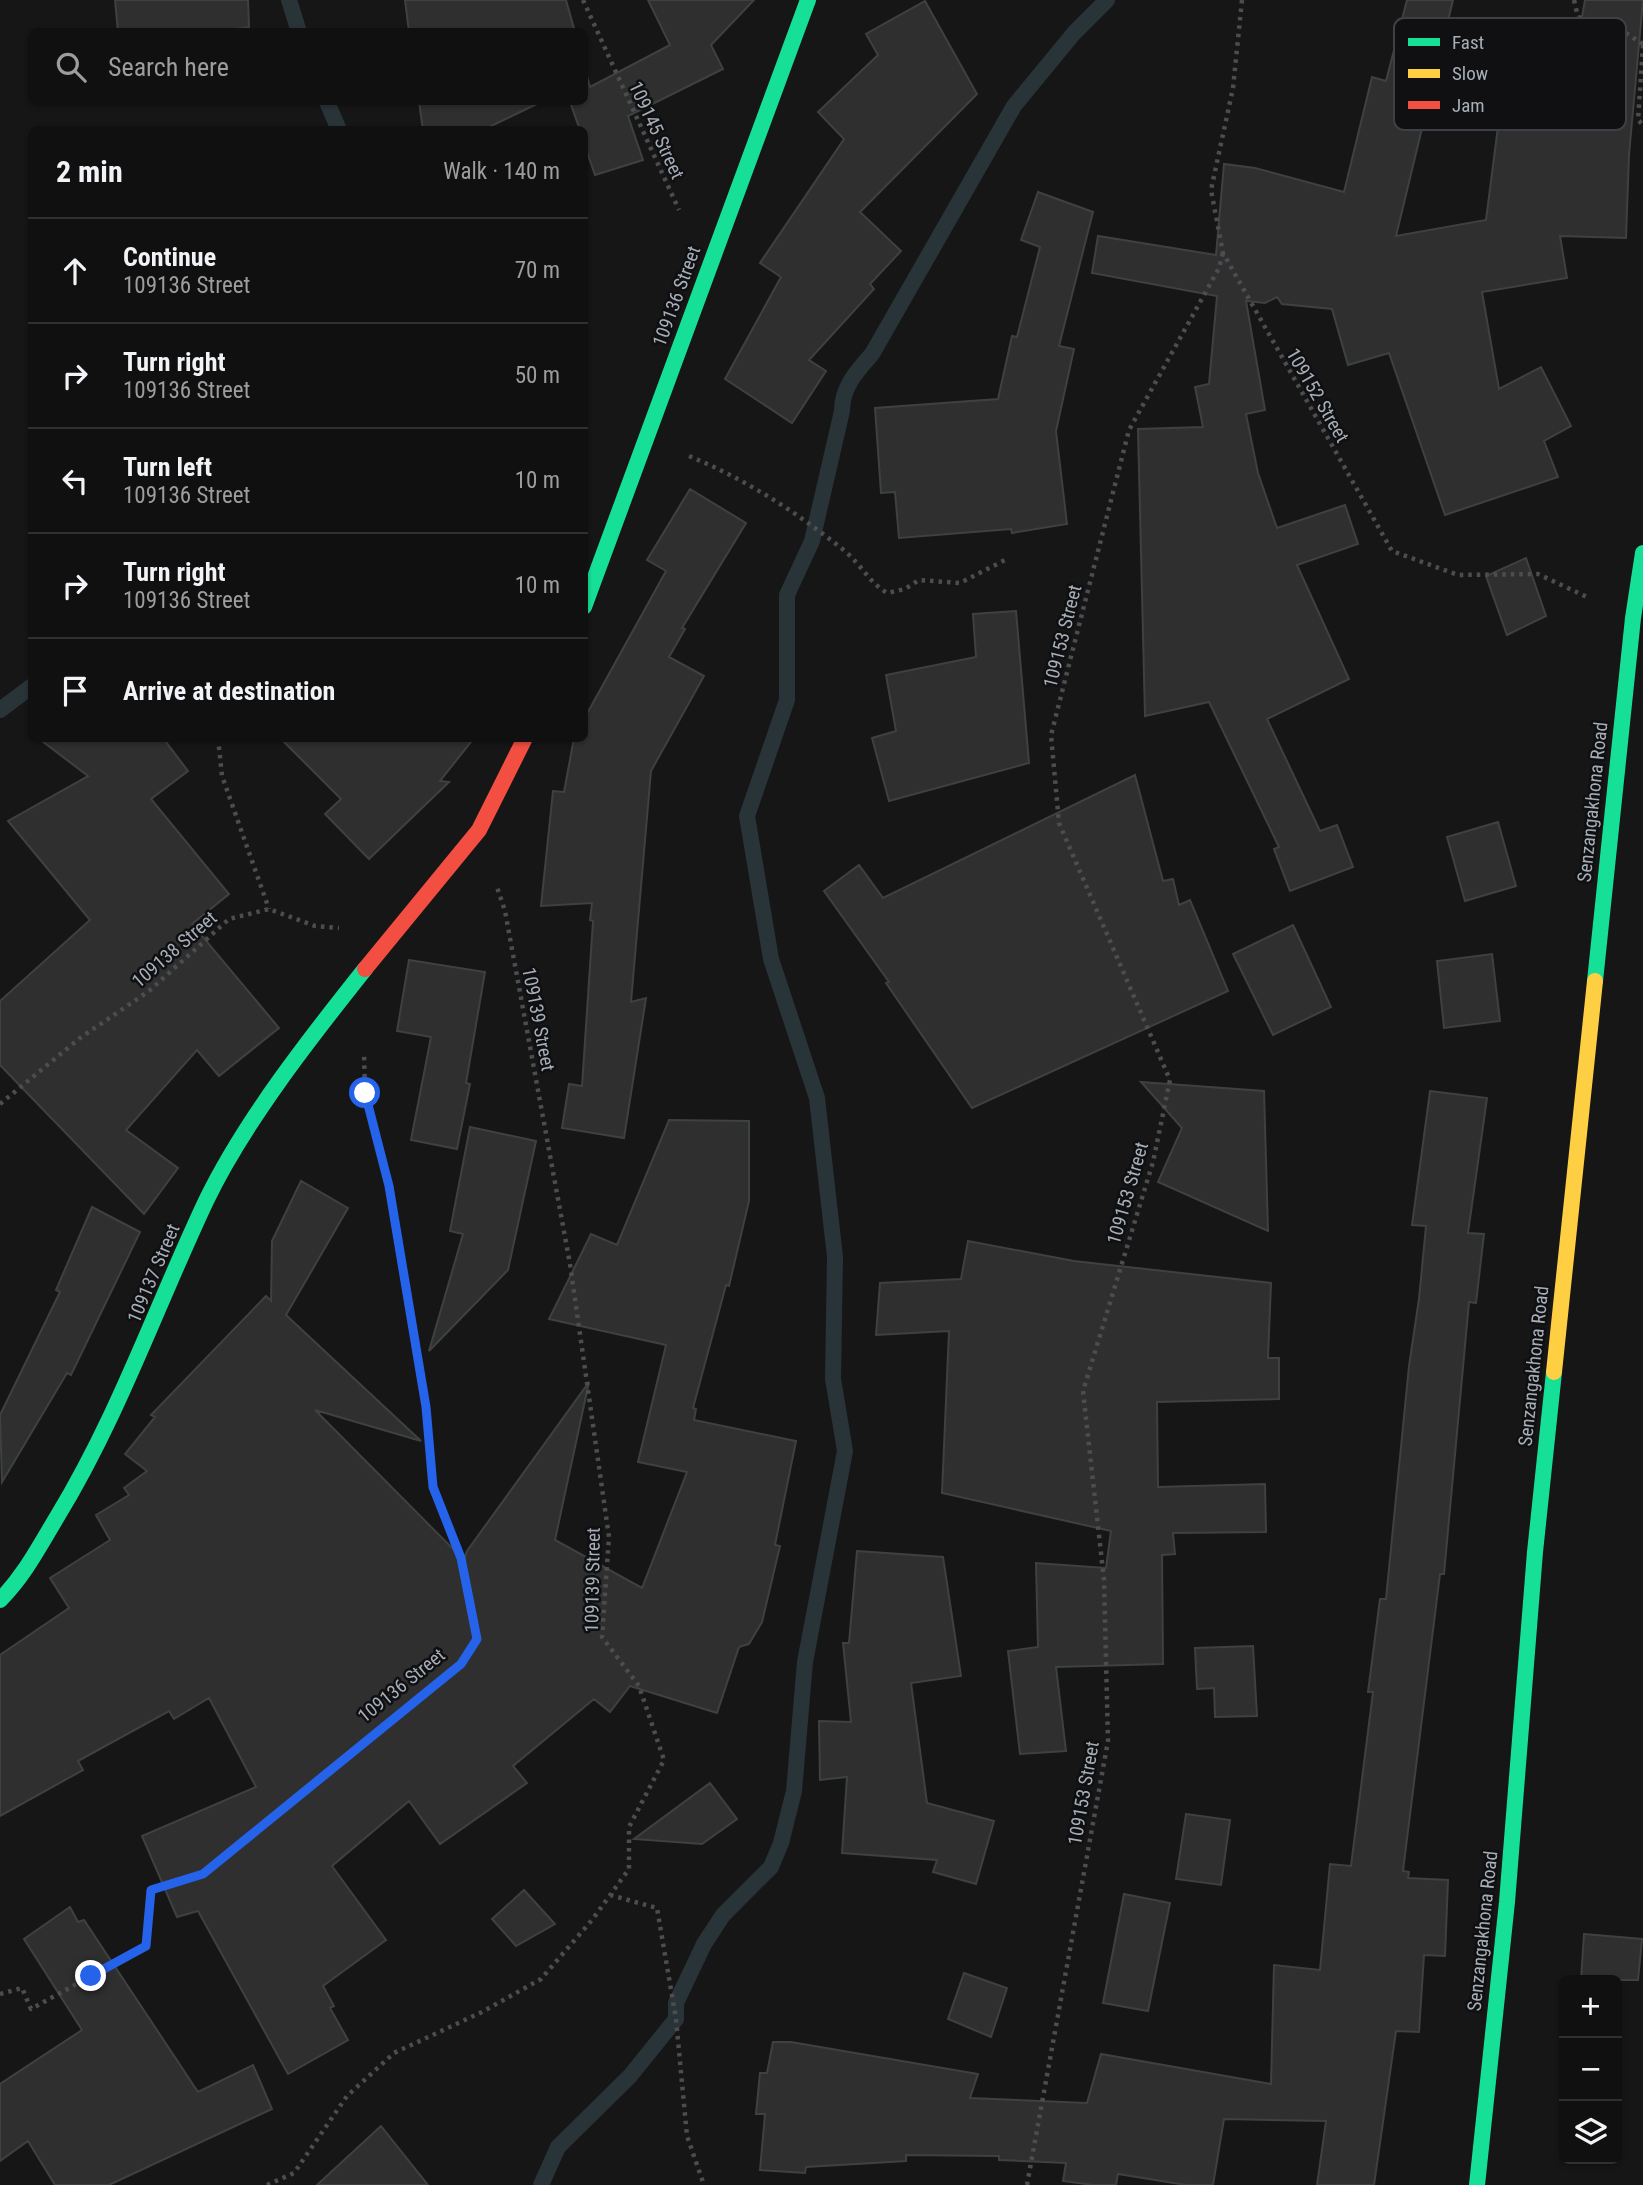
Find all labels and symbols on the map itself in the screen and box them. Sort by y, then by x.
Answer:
legend [1394,18,1626,130]
text: Fast [1452,31,1484,54]
text: Slow [1452,62,1488,85]
street label: 109145 Street [624,78,689,183]
text: Jam [1452,94,1485,117]
street label: 109136 Street [648,243,705,350]
street label: 109152 Street [1281,344,1354,447]
street label: 109153 Street [1039,582,1086,690]
street label: Senzangakhona Road [1573,721,1612,883]
street label: 109138 Street [127,906,222,993]
street label: 109139 Street [517,965,560,1073]
route start [349,1077,380,1108]
street label: 109153 Street [1102,1139,1153,1247]
street label: 109137 Street [122,1220,185,1326]
street label: Senzangakhona Road [1514,1285,1553,1447]
street label: 109139 Street [580,1527,605,1633]
street label: 109136 Street [353,1643,449,1727]
street label: 109153 Street [1063,1739,1104,1847]
street label: Senzangakhona Road [1463,1850,1502,2012]
route end [75,1960,106,1991]

